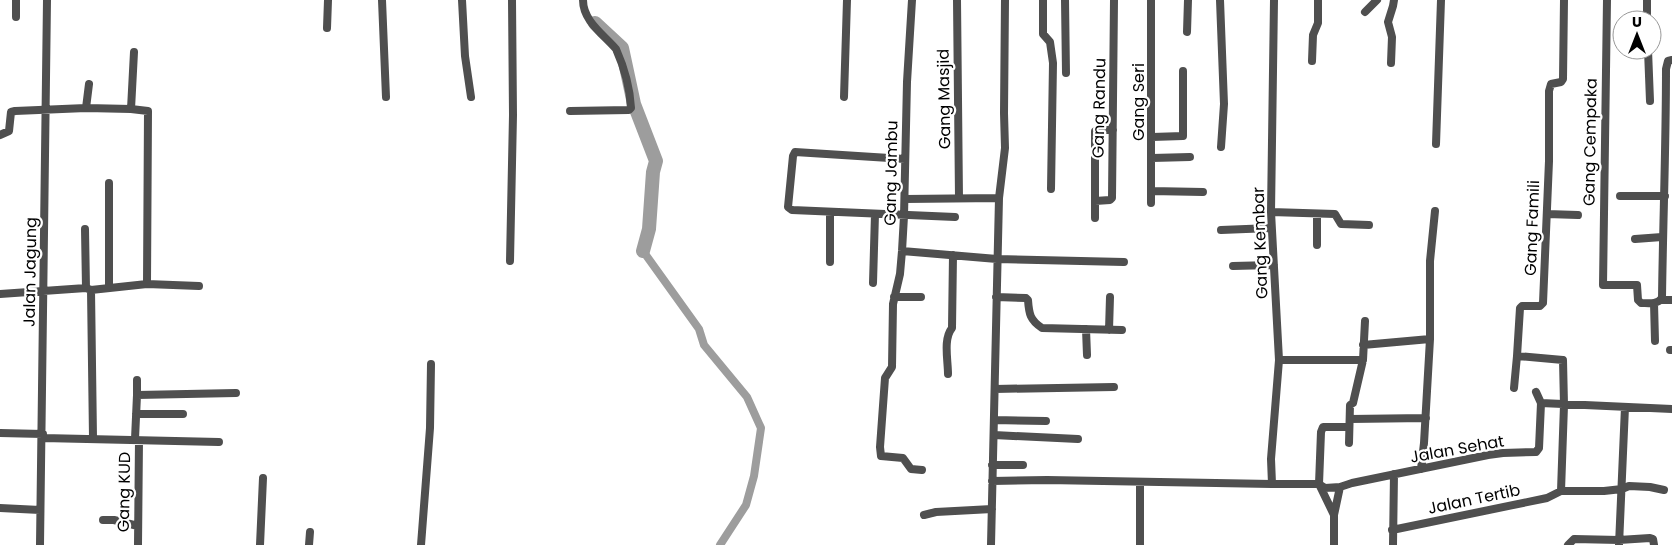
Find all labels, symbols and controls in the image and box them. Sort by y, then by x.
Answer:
north arrow [1612,10,1662,60]
text: U [1632,12,1642,32]
street label: Gang Masjid [932,49,956,149]
street label: Gang Randu [1087,58,1111,158]
street label: Gang Seri [1127,63,1150,141]
street label: Gang Cempaka [1577,78,1603,206]
street label: Gang Jambu [879,120,903,226]
street label: Gang Famili [1519,180,1545,276]
street label: Gang Kembar [1247,187,1273,299]
street label: Jalan Jagung [18,217,42,327]
street label: Jalan Sehat [1408,429,1506,469]
street label: Gang KUD [112,452,136,532]
street label: Jalan Tertib [1426,478,1522,520]

